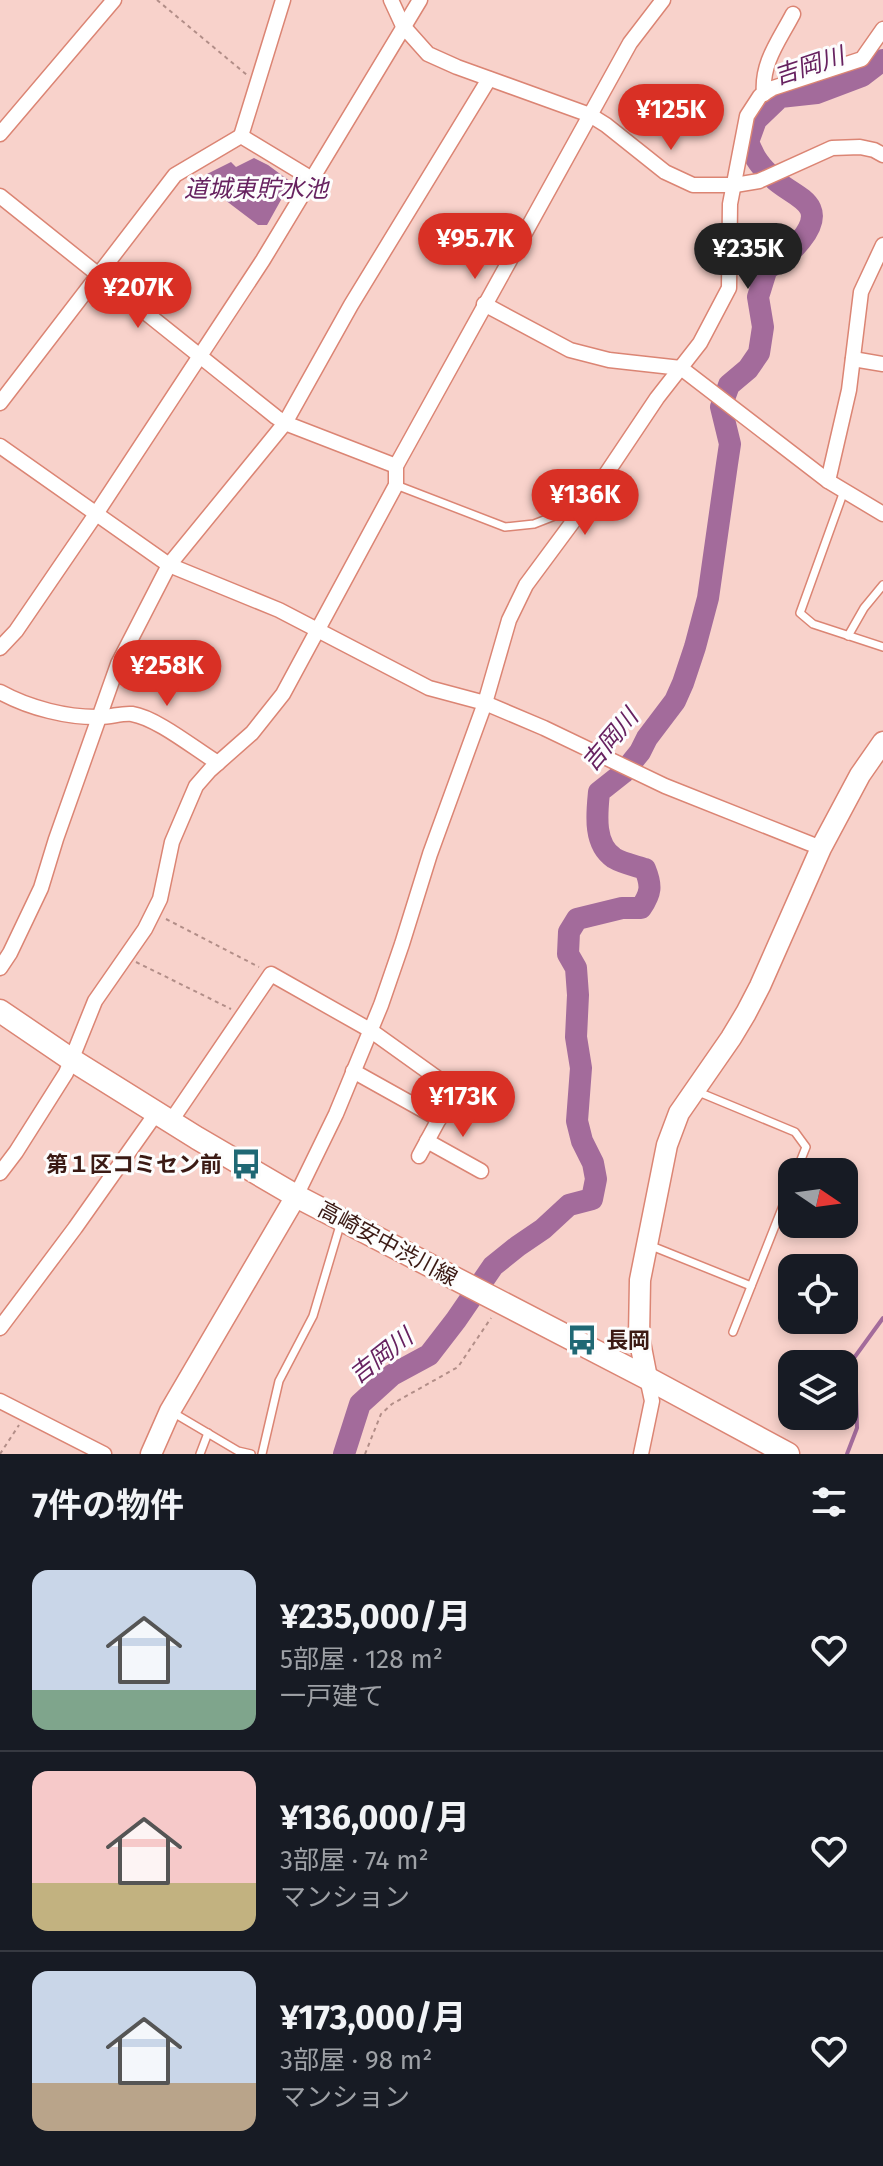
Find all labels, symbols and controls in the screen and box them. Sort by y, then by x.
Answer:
water label: 吉岡川 [770,41,850,90]
pin: ¥125K [615,84,727,152]
text: ¥125K [636,94,706,125]
water label: 道城東貯水池 [184,175,330,203]
pin: ¥95.7K [410,213,540,281]
text: ¥95.7K [436,223,514,254]
pin: ¥235K [692,223,804,291]
text: ¥235K [712,233,784,264]
pin: ¥207K [82,262,194,330]
text: ¥207K [102,272,174,303]
pin: ¥136K [529,469,641,537]
text: ¥136K [550,479,620,510]
pin: ¥258K [111,640,223,708]
text: ¥258K [130,650,204,681]
water label: 吉岡川 [576,701,646,777]
pin: ¥173K [407,1071,519,1139]
text: ¥173K [429,1081,497,1112]
bus stop icon: 第１区コミセン前 [229,1147,263,1181]
place label: 第１区コミセン前 [46,1151,222,1178]
north arrow [778,1158,858,1238]
map controls [778,1158,858,1430]
street label: 高崎安中渋川線 [313,1195,462,1292]
button: locate [778,1254,858,1334]
water label: 吉岡川 [344,1321,420,1389]
bus stop icon: 長岡 [565,1323,599,1357]
place label: 長岡 [606,1327,650,1354]
button: layers [778,1350,858,1430]
icon: filters [807,1480,851,1524]
text: 7件の物件 [32,1485,184,1526]
text: ¥235,000/月 [280,1596,471,1637]
icon: home [96,1602,192,1698]
icon: heart [807,1628,851,1672]
text: 5部屋 · 128 m² [280,1644,443,1675]
text: 一戸建て [280,1681,384,1712]
text: ¥136,000/月 [280,1797,470,1838]
icon: home [96,1803,192,1899]
icon: heart [807,1829,851,1873]
text: 3部屋 · 74 m² [280,1845,429,1876]
text: マンション [280,1882,410,1913]
text: ¥173,000/月 [280,1997,466,2038]
icon: home [96,2003,192,2099]
icon: heart [807,2029,851,2073]
text: 3部屋 · 98 m² [280,2045,432,2076]
text: マンション [280,2082,410,2113]

